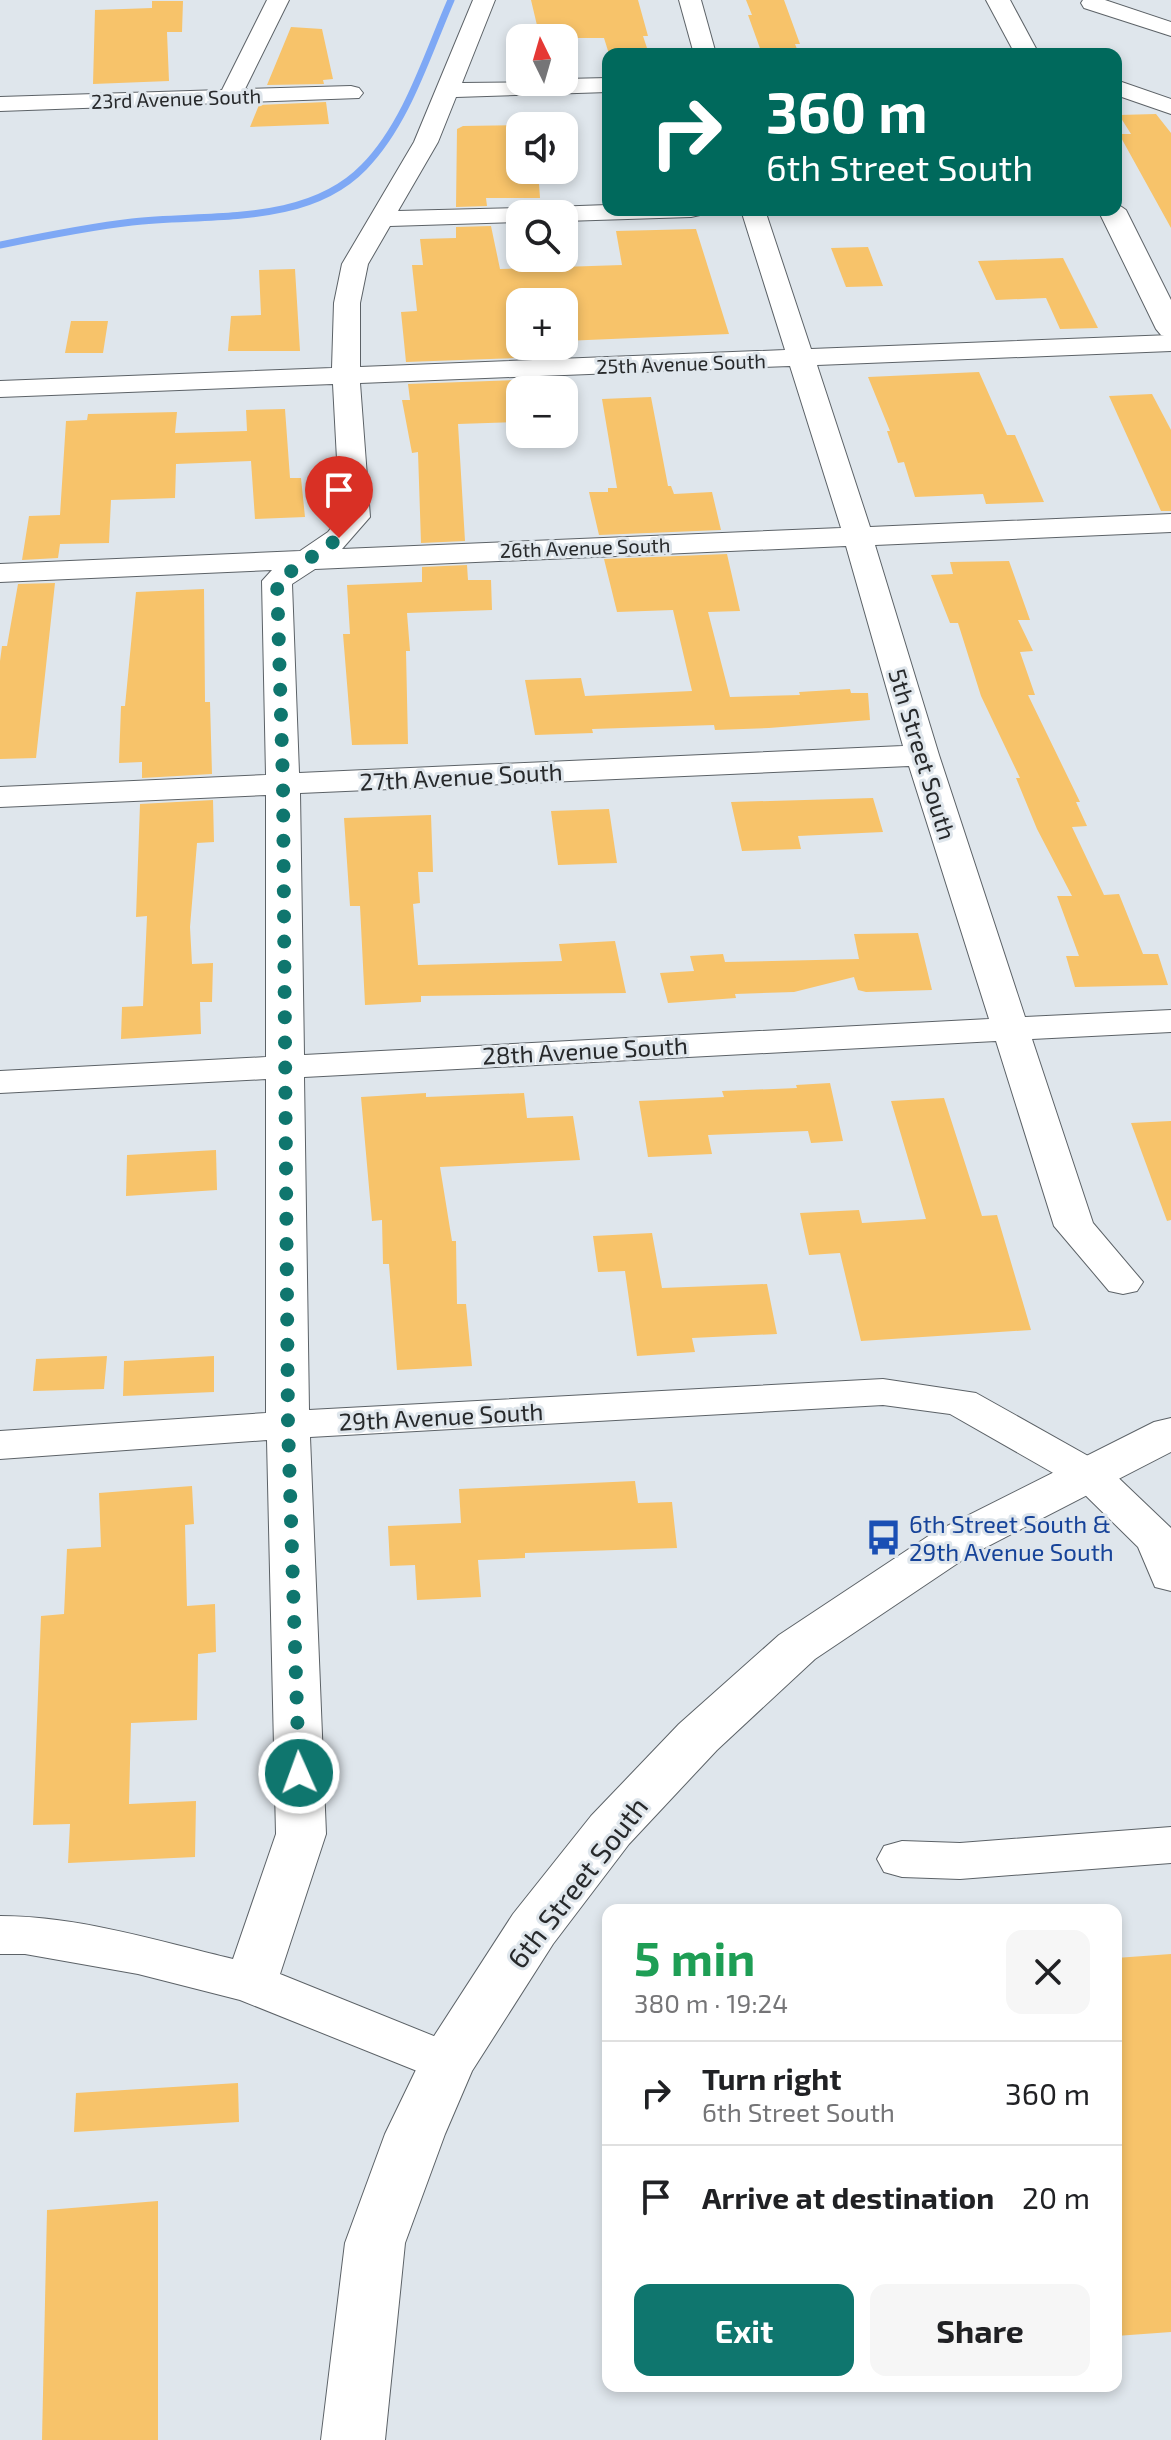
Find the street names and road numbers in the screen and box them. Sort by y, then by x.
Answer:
street label: 23rd Avenue South [90,83,262,113]
street label: 25th Avenue South [596,348,766,378]
street label: 26th Avenue South [499,532,671,562]
street label: 5th Street South [883,665,963,843]
street label: 27th Avenue South [359,756,563,796]
street label: 28th Avenue South [482,1030,688,1070]
street label: 29th Avenue South [338,1396,544,1436]
street label: 6th Street South [500,1790,654,1974]

